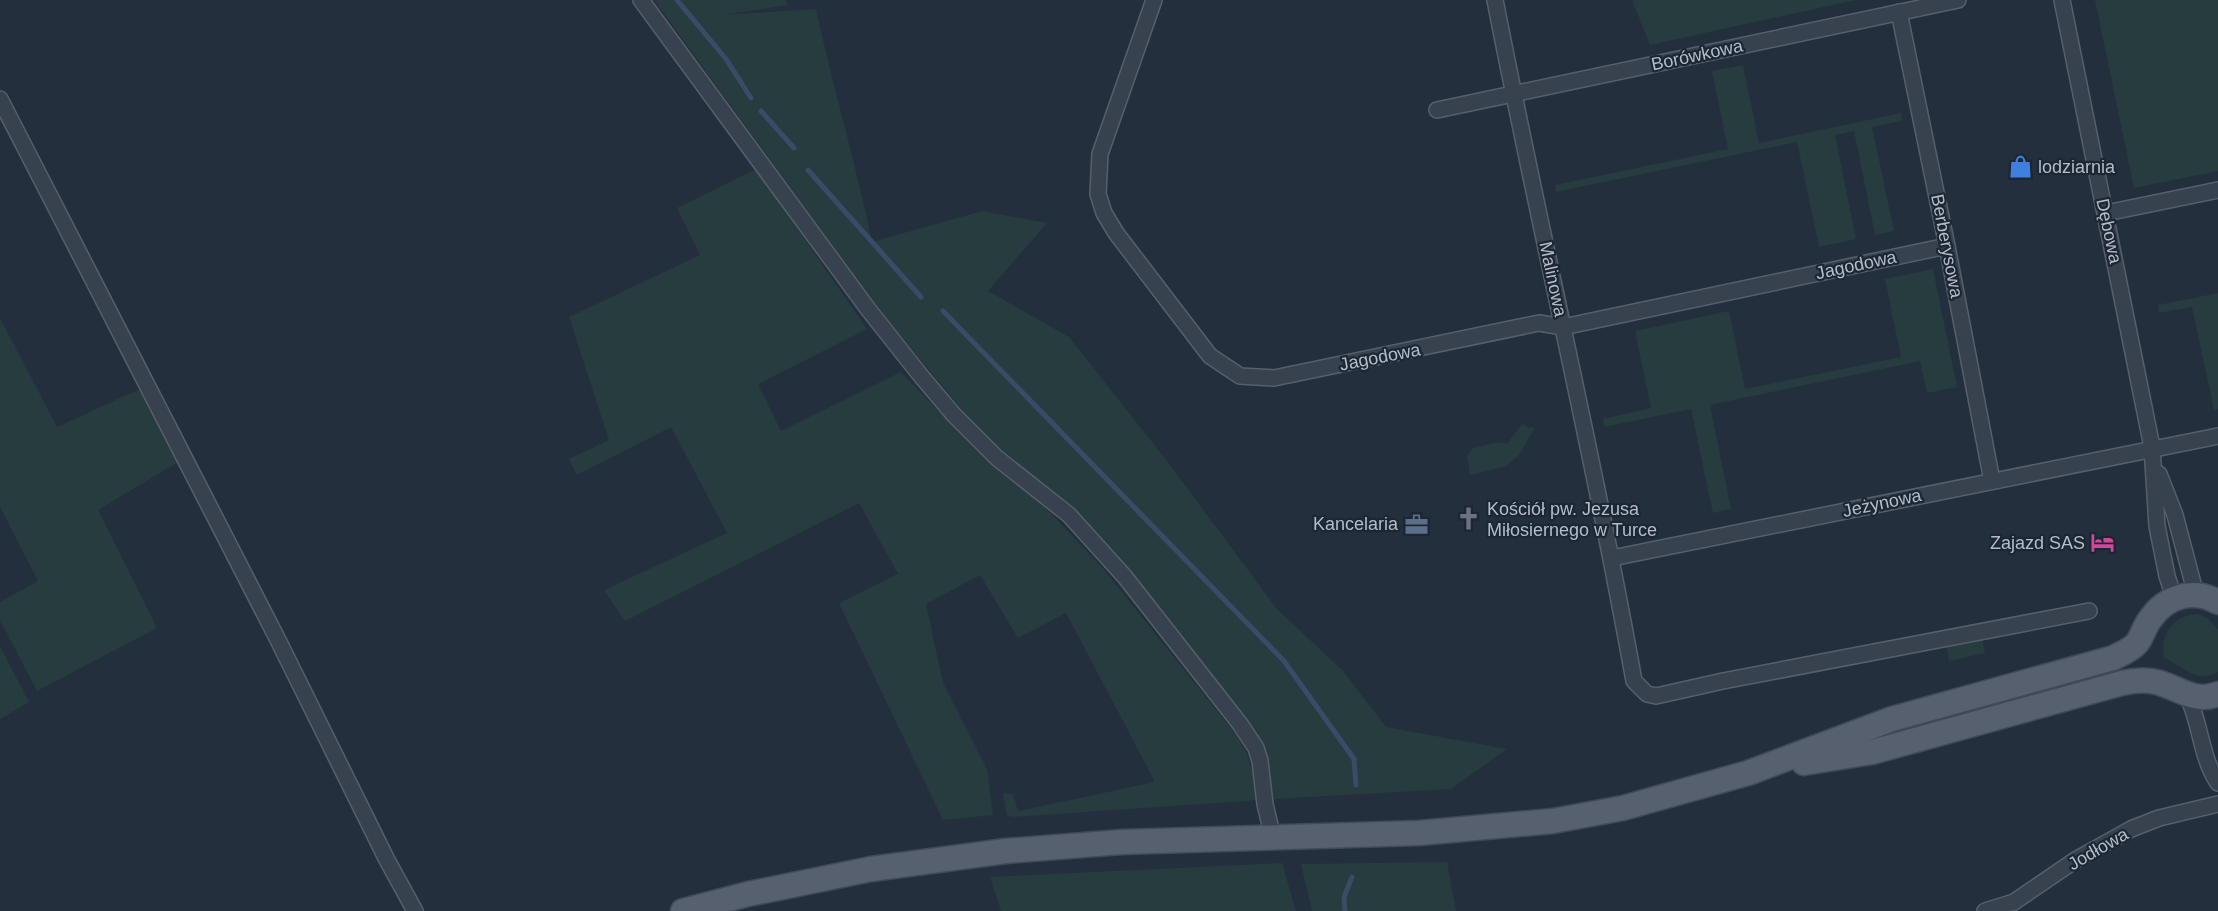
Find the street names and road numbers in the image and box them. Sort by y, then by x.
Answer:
street label: Borówkowa [1649,35,1746,74]
street label: Berberysowa [1927,193,1967,300]
street label: Dębowa [2092,197,2126,266]
street label: Malinowa [1535,240,1571,319]
street label: Jagodowa [1814,246,1899,283]
street label: Jagodowa [1338,339,1423,375]
street label: Jeżynowa [1841,485,1924,521]
street label: Jodłowa [2064,823,2132,874]

